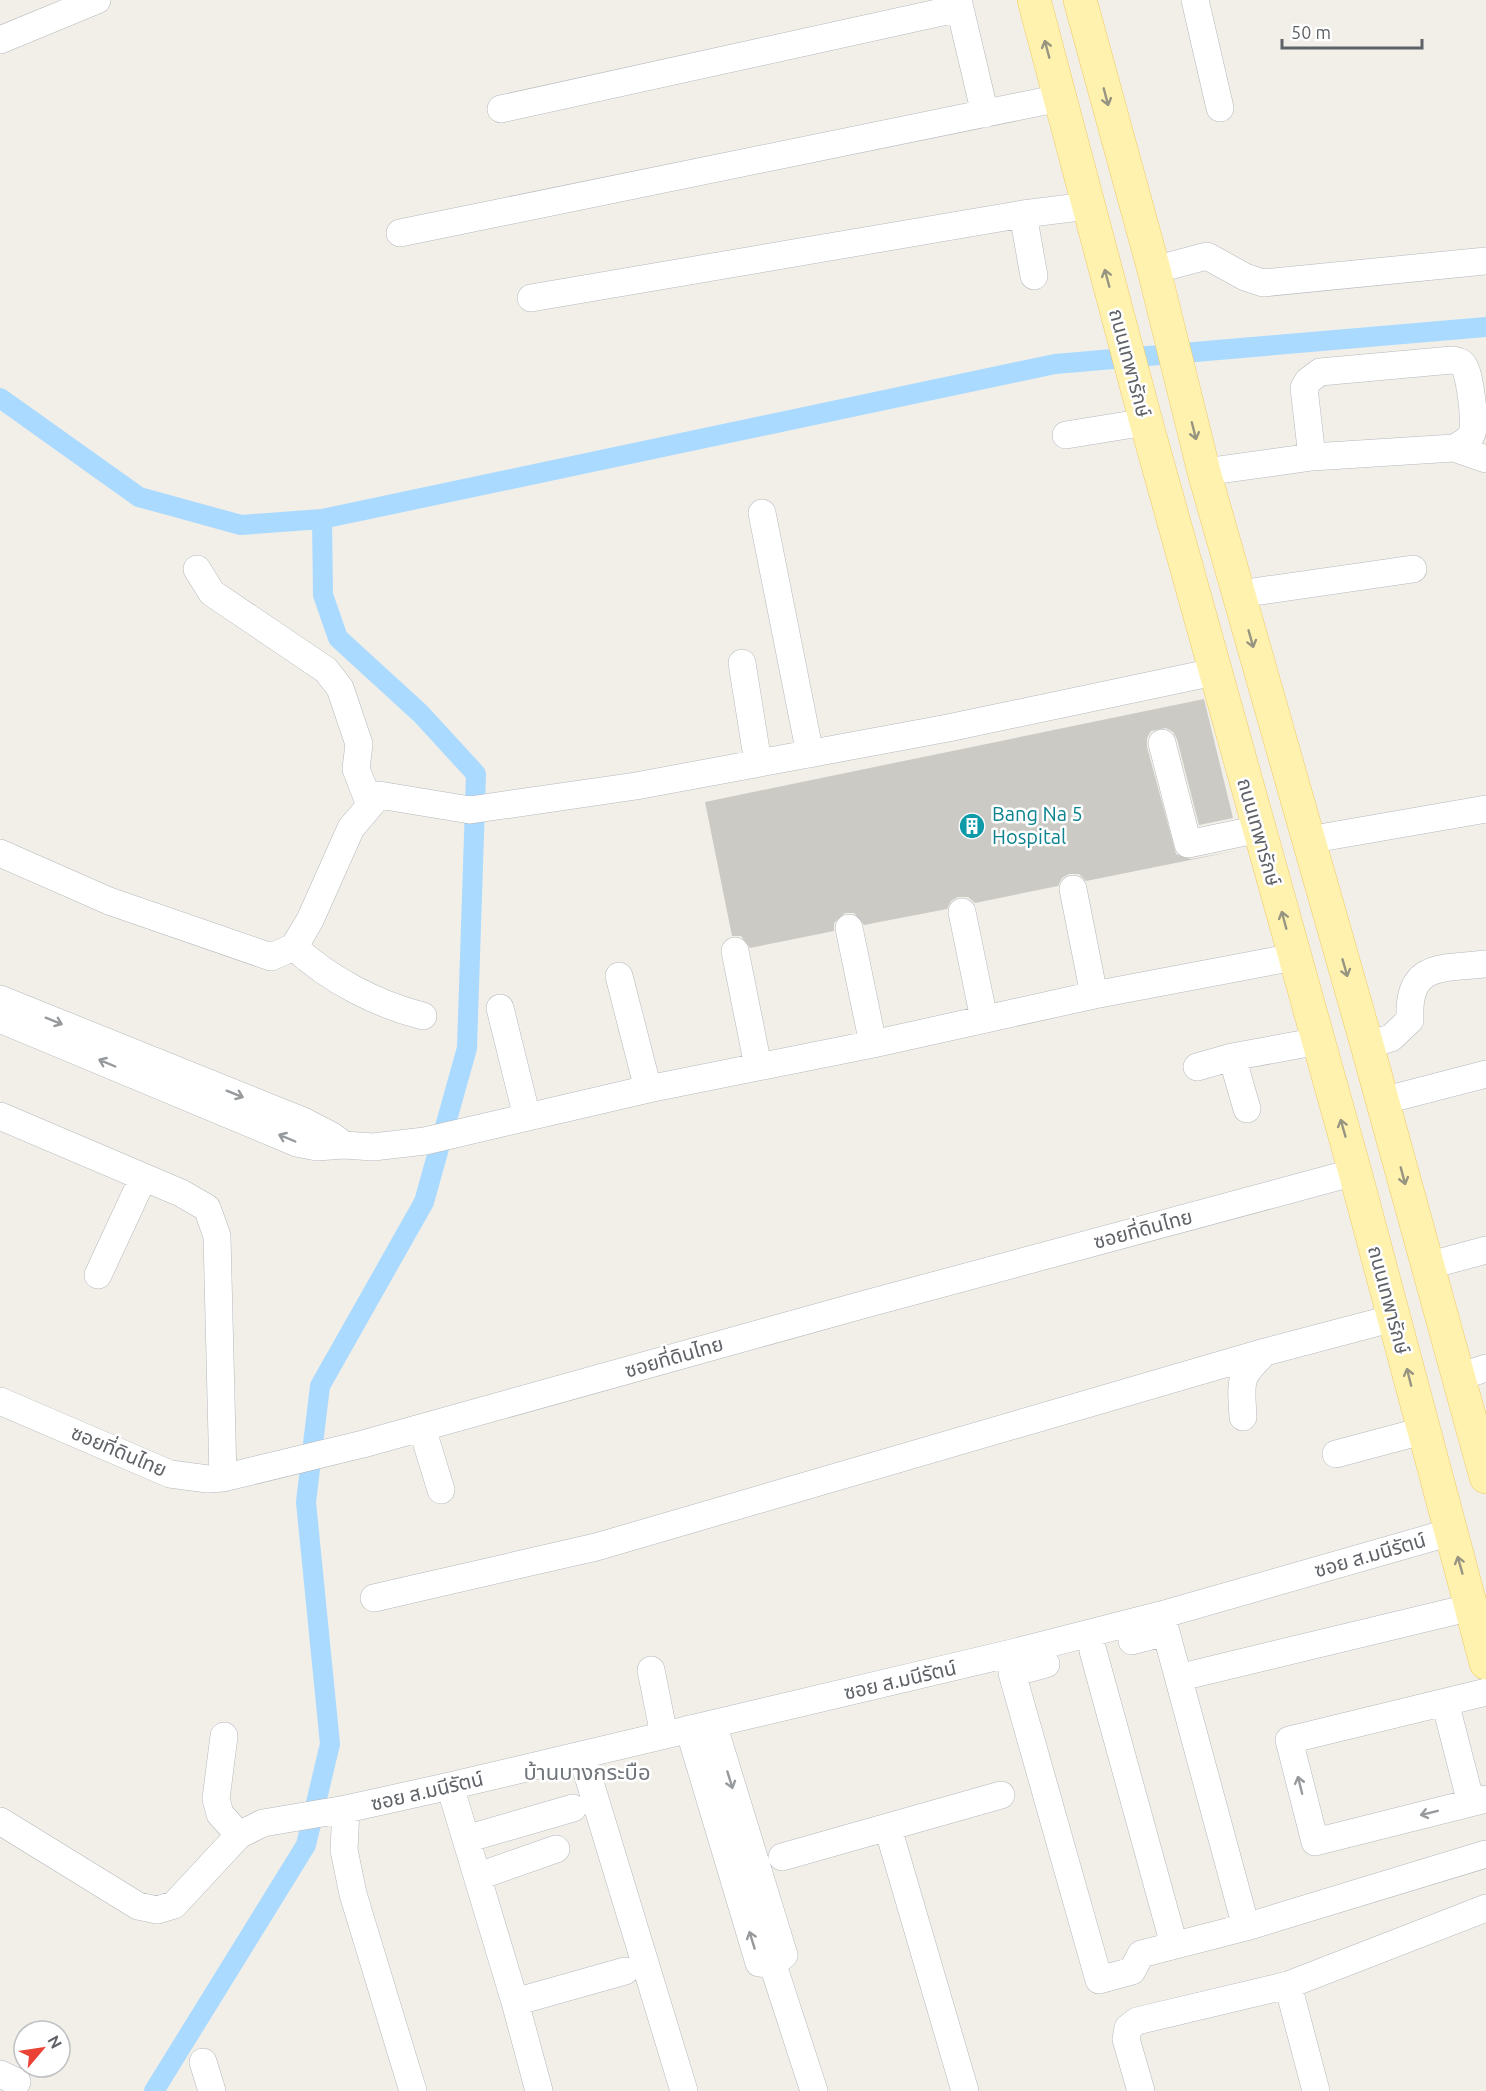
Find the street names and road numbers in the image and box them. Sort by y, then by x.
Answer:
street label: ถนนเทพารักษ์ [1105,306,1156,420]
street label: ถนนเทพารักษ์ [1233,775,1286,889]
street label: ซอยที่ดินไทย [1090,1202,1195,1253]
street label: ถนนเทพารักษ์ [1364,1243,1415,1357]
street label: ซอยที่ดินไทย [621,1330,726,1382]
street label: ซอยที่ดินไทย [68,1418,171,1481]
street label: ซอย ส.มนีรัตน์ [1312,1528,1428,1581]
street label: ซอย ส.มนีรัตน์ [841,1655,958,1704]
street label: ซอย ส.มนีรัตน์ [368,1766,485,1815]

